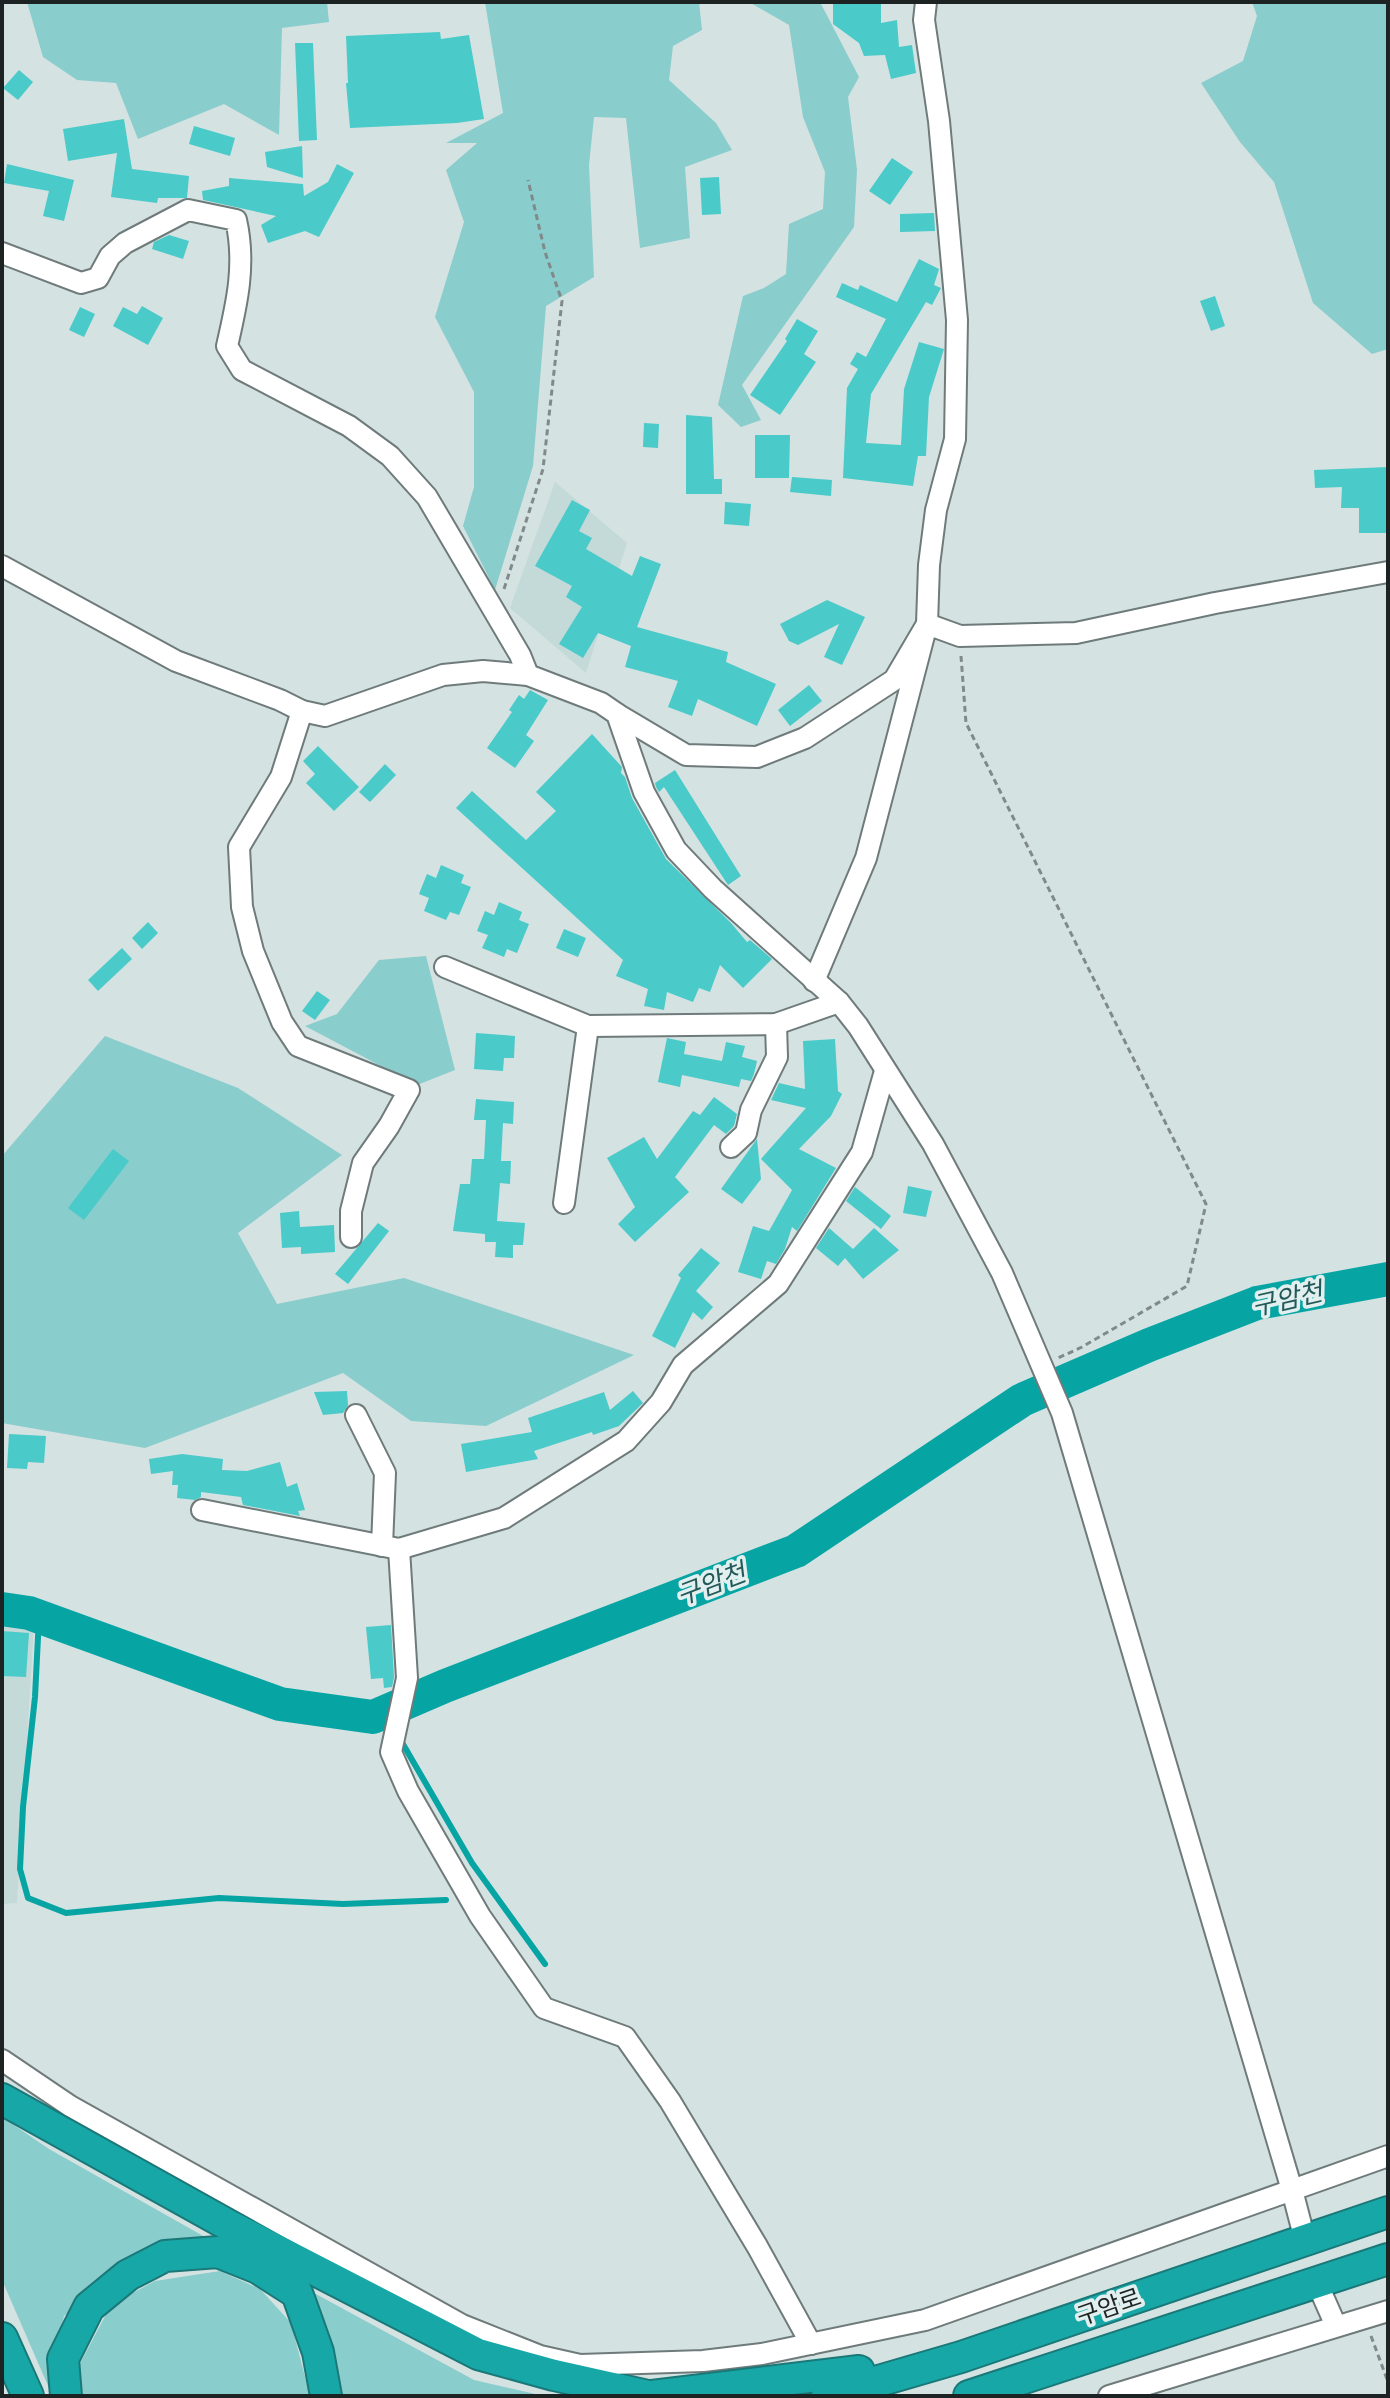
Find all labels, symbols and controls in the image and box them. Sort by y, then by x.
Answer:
water label: 구암천 [1248,1275,1329,1323]
water label: 구암천 [672,1555,753,1612]
street label: 구암로 [1073,2282,1145,2331]

